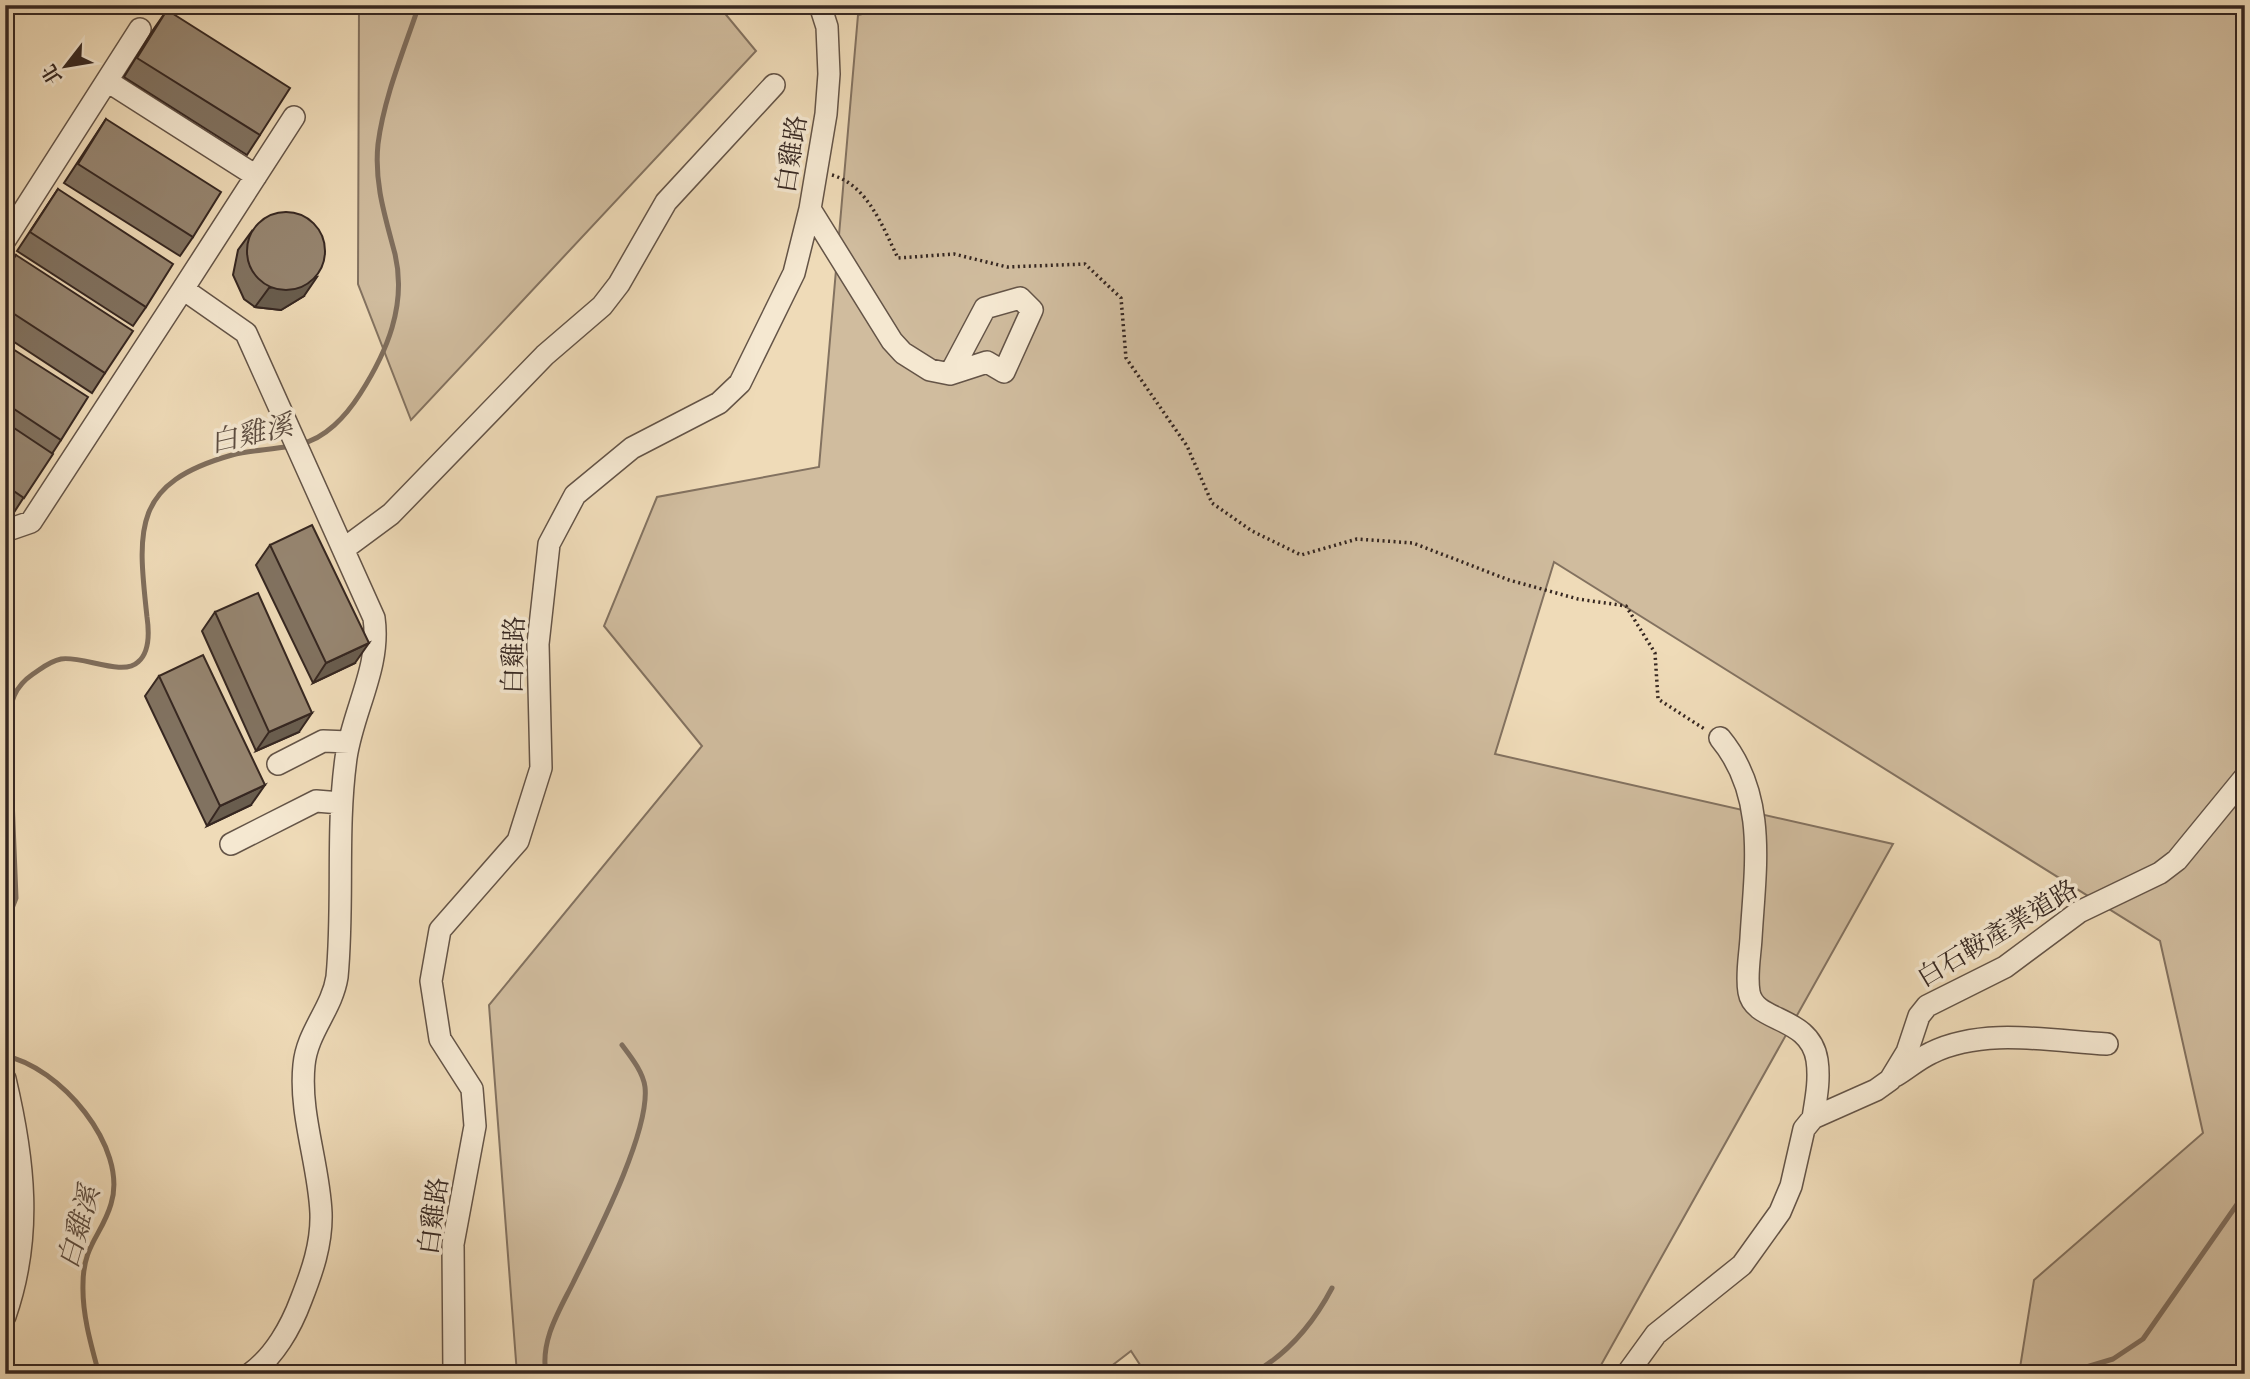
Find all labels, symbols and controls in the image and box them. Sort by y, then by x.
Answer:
north arrow [32,32,102,102]
text: 北 [36,60,67,89]
street label: 白雞路 [768,113,814,195]
water label: 白雞溪 [206,405,299,460]
street label: 白雞路 [495,615,531,695]
street label: 白石鞍產業道路 [1910,872,2084,994]
street label: 白雞路 [411,1175,455,1257]
water label: 白雞溪 [49,1179,108,1272]

